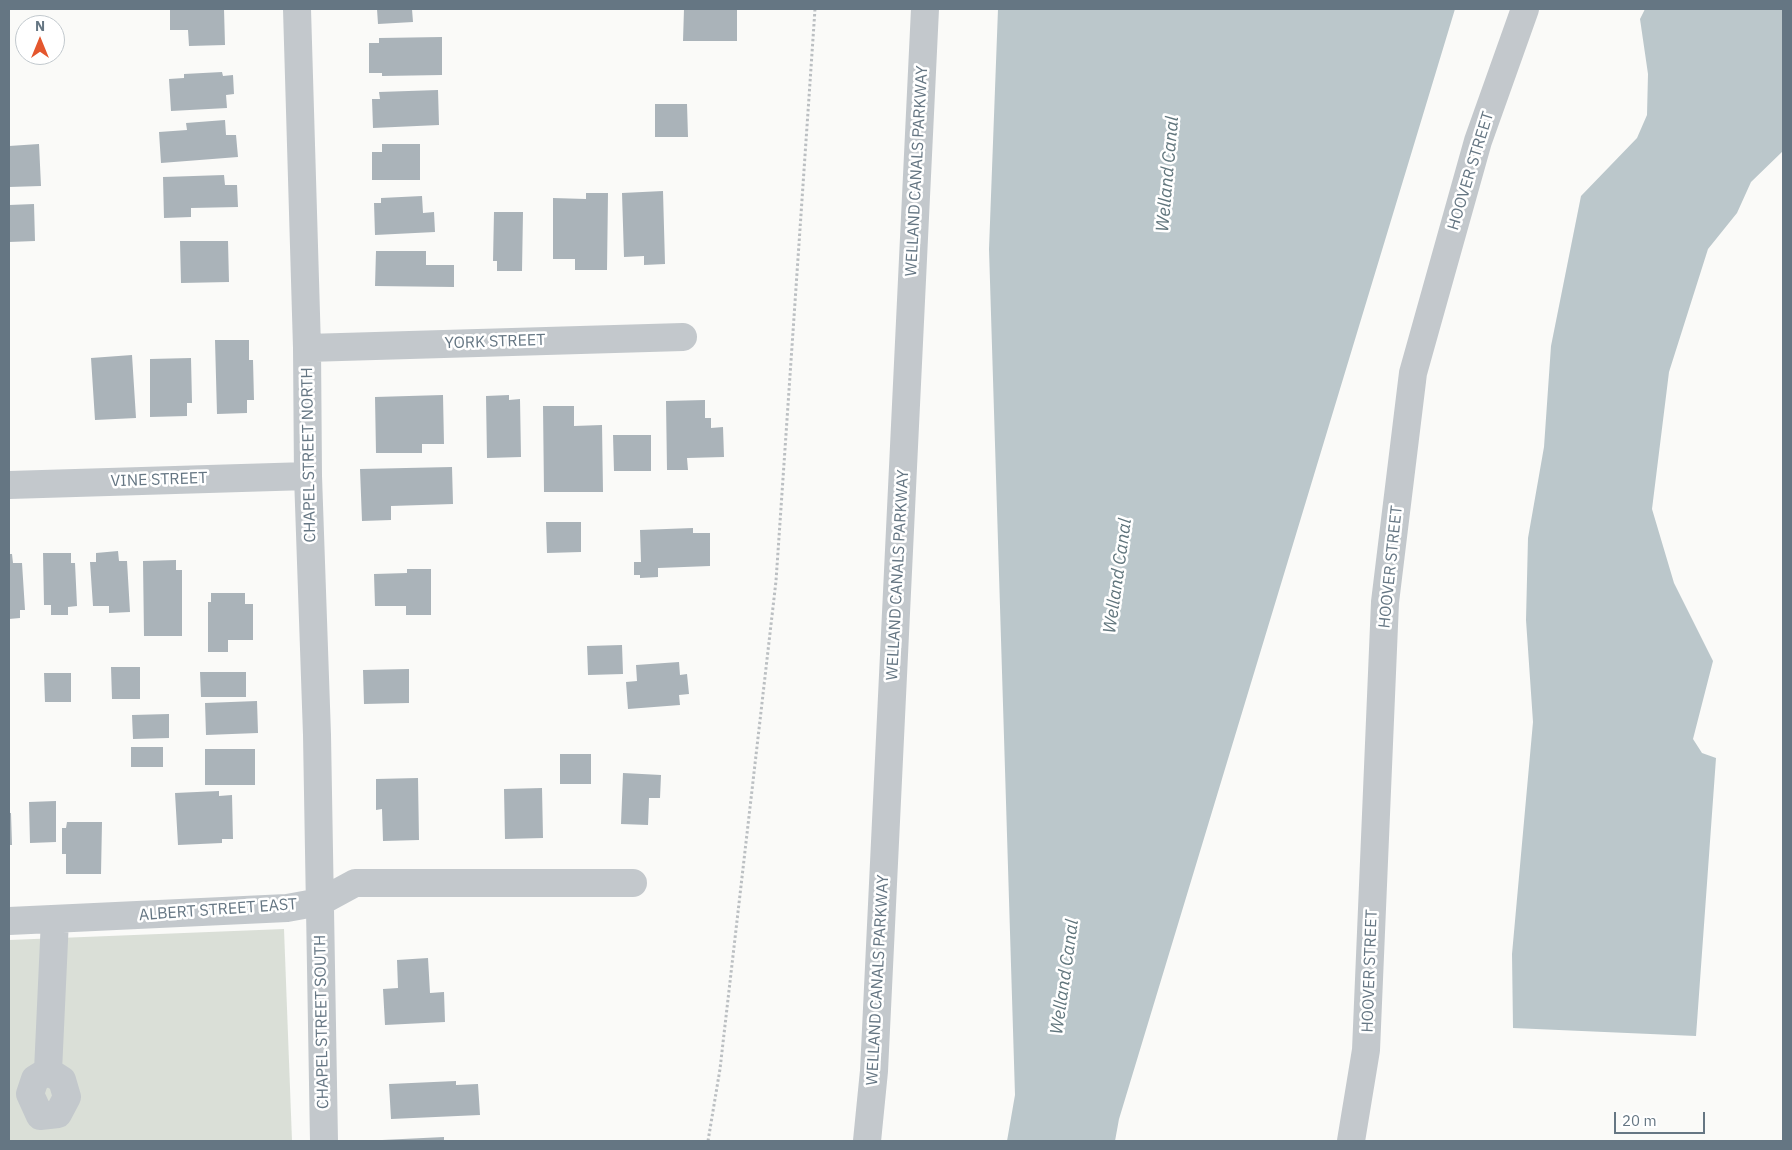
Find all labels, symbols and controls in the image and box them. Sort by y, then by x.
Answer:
north arrow [15,15,65,65]
text: N [35,17,45,35]
street label: WELLAND CANALS PARKWAY [902,65,932,277]
street label: HOOVER STREET [1444,109,1498,233]
water label: Welland Canal [1152,115,1184,233]
street label: YORK STREET [444,331,546,353]
street label: CHAPEL STREET NORTH [298,367,320,543]
street label: VINE STREET [110,469,208,491]
street label: WELLAND CANALS PARKWAY [883,469,913,681]
street label: HOOVER STREET [1375,505,1407,629]
water label: Welland Canal [1099,517,1137,635]
street label: WELLAND CANALS PARKWAY [863,874,893,1086]
street label: ALBERT STREET EAST [138,895,298,925]
street label: HOOVER STREET [1358,909,1382,1033]
water label: Welland Canal [1046,918,1084,1036]
street label: CHAPEL STREET SOUTH [311,935,333,1109]
scale bar [1617,1102,1708,1134]
text: 20 m [1622,1111,1657,1130]

